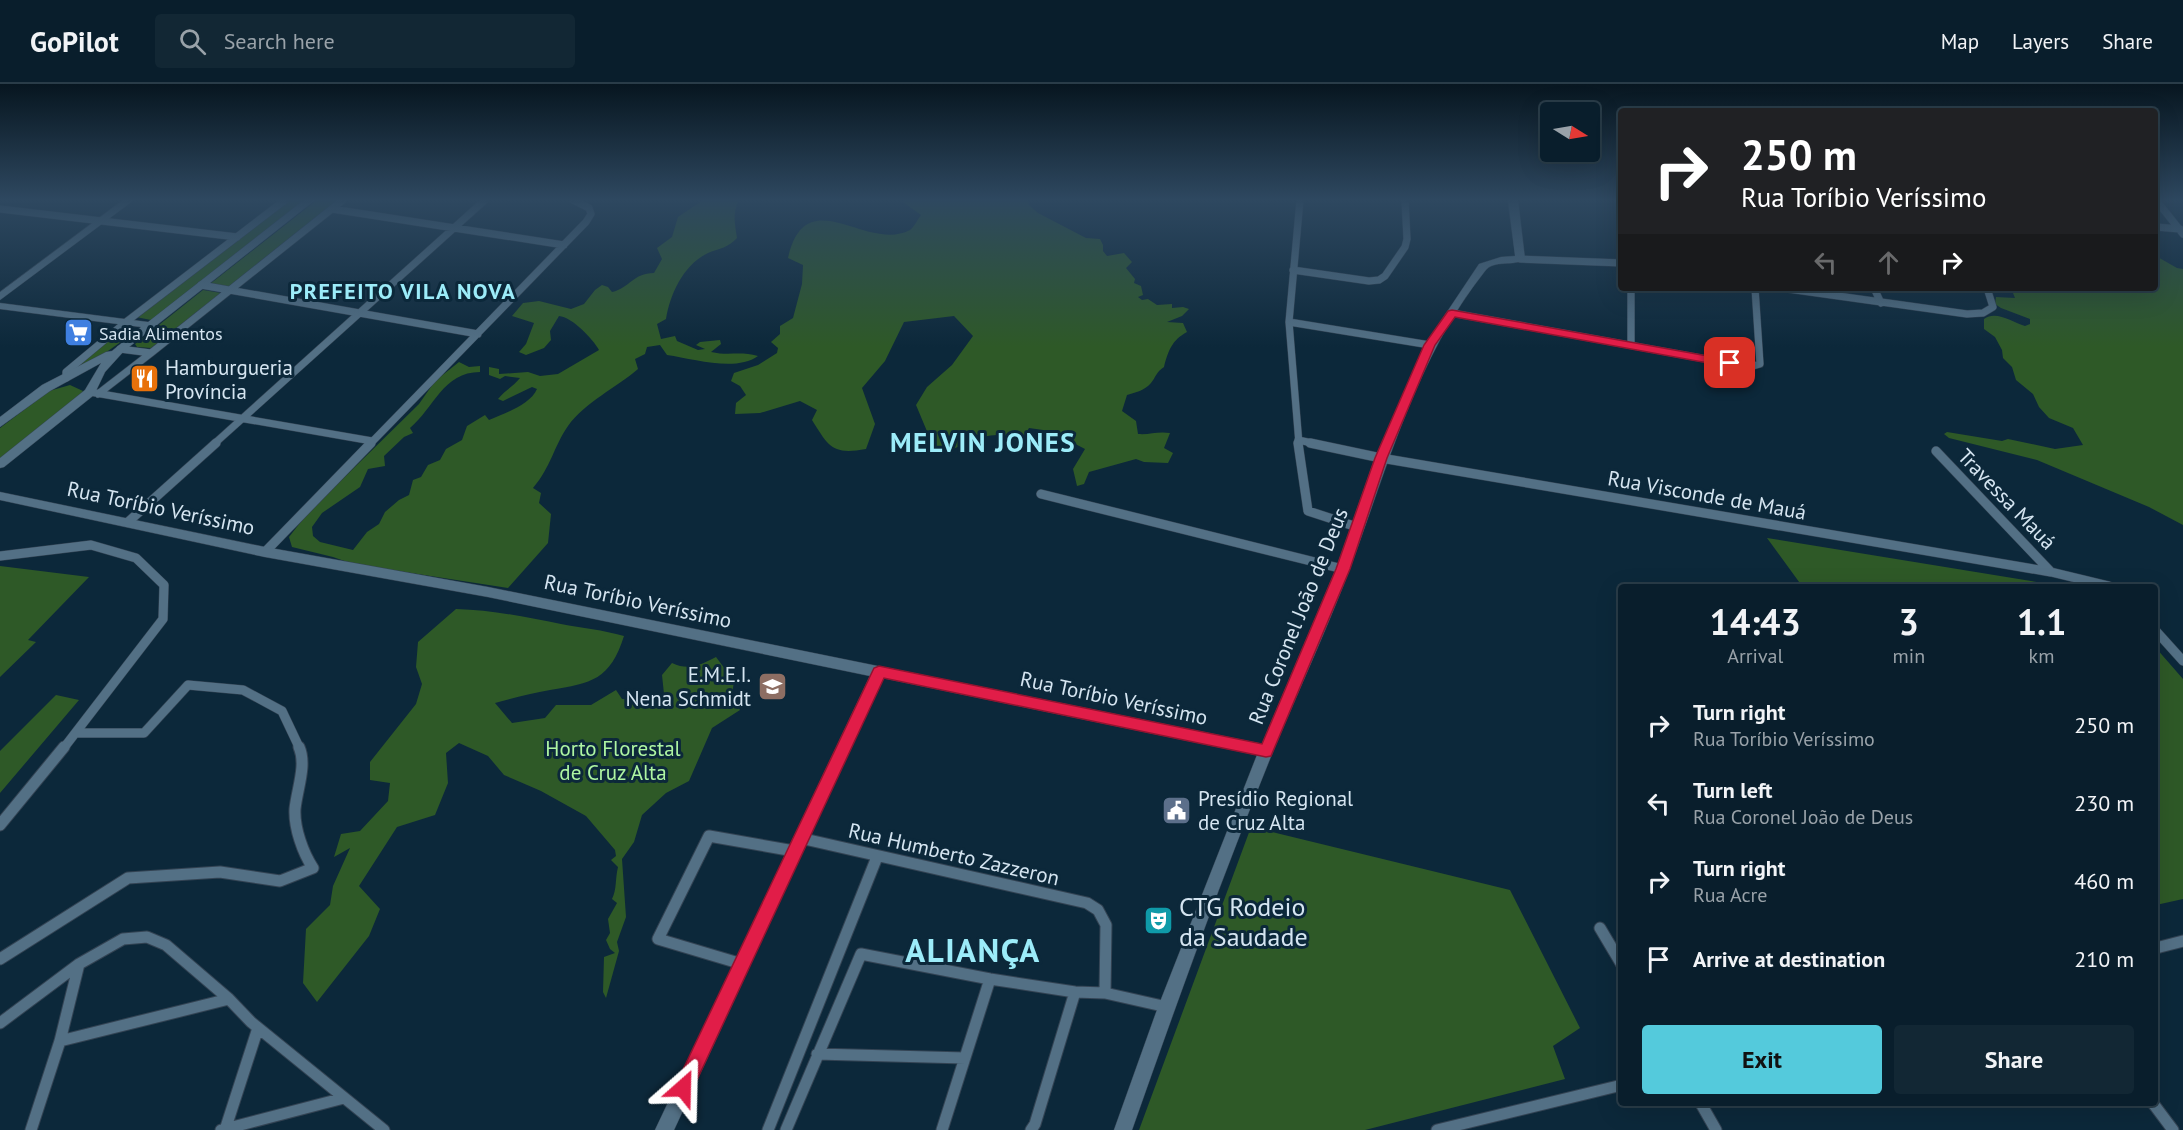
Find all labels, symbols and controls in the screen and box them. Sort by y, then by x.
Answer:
search box [155,14,575,68]
text: GoPilot [30,23,119,60]
icon: search [176,25,209,58]
text: Search here [224,27,335,55]
text: Map [1941,28,1979,55]
text: Layers [2012,28,2069,55]
text: Share [2102,28,2153,55]
north arrow [1540,102,1600,162]
map controls [1540,102,1600,162]
text: 250 m [1741,127,1857,182]
icon: right [1642,132,1720,210]
text: Rua Toríbio Veríssimo [1741,180,1986,214]
icon: left [1809,246,1842,279]
icon: ahead [1872,246,1905,279]
icon: right [1935,246,1968,279]
district label: PREFEITO VILA NOVA [290,277,516,305]
supermarket icon: Sadia Alimentos [62,317,94,349]
place label: Sadia Alimentos [99,322,223,345]
pin [1704,337,1755,388]
icon: arrive [1713,346,1746,379]
place label: Hamburgueria Província [165,354,293,405]
restaurant icon: Hamburgueria Província [128,363,160,395]
district label: MELVIN JONES [890,425,1076,459]
street label: Travessa Mauá [1952,443,2062,555]
street label: Rua Visconde de Mauá [1606,464,1808,526]
street label: Rua Toríbio Veríssimo [65,475,257,541]
street label: Rua Coronel João de Deus [1242,504,1354,728]
street label: Rua Toríbio Veríssimo [542,568,734,634]
text: 14:43 [1710,598,1801,645]
text: 3 [1899,598,1919,645]
text: 1.1 [2017,598,2066,645]
text: Arrival [1727,643,1783,669]
text: min [1893,643,1925,669]
text: km [2029,643,2054,669]
place label: E.M.E.I. Nena Schmidt [625,661,751,712]
street label: Rua Toríbio Veríssimo [1018,665,1210,731]
school or university icon: E.M.E.I. Nena Schmidt [756,670,788,702]
text: Turn right [1693,698,1785,726]
icon: right [1642,709,1675,742]
text: 250 m [2074,711,2134,739]
text: Rua Toríbio Veríssimo [1693,726,1875,752]
park label: Horto Florestal de Cruz Alta [545,735,681,786]
text: Turn left [1693,776,1773,804]
place label: Presídio Regional de Cruz Alta [1198,785,1353,836]
icon: left [1642,787,1675,820]
text: 230 m [2074,789,2134,817]
public building icon: Presídio Regional de Cruz Alta [1161,794,1193,826]
text: Rua Coronel João de Deus [1693,804,1913,830]
street label: Rua Humberto Zazzeron [846,817,1062,891]
text: Turn right [1693,854,1785,882]
icon: right [1642,865,1675,898]
text: 460 m [2074,867,2134,895]
text: Rua Acre [1693,882,1768,908]
place label: CTG Rodeio da Saudade [1179,890,1308,953]
theatre icon: CTG Rodeio da Saudade [1142,905,1174,937]
district label: ALIANÇA [905,928,1041,971]
icon: arrive [1642,943,1675,976]
text: Arrive at destination [1693,945,1885,973]
text: 210 m [2074,945,2134,973]
button: Exit [1642,1025,1882,1094]
button: Share [1894,1025,2134,1094]
position arrow [651,1056,715,1120]

